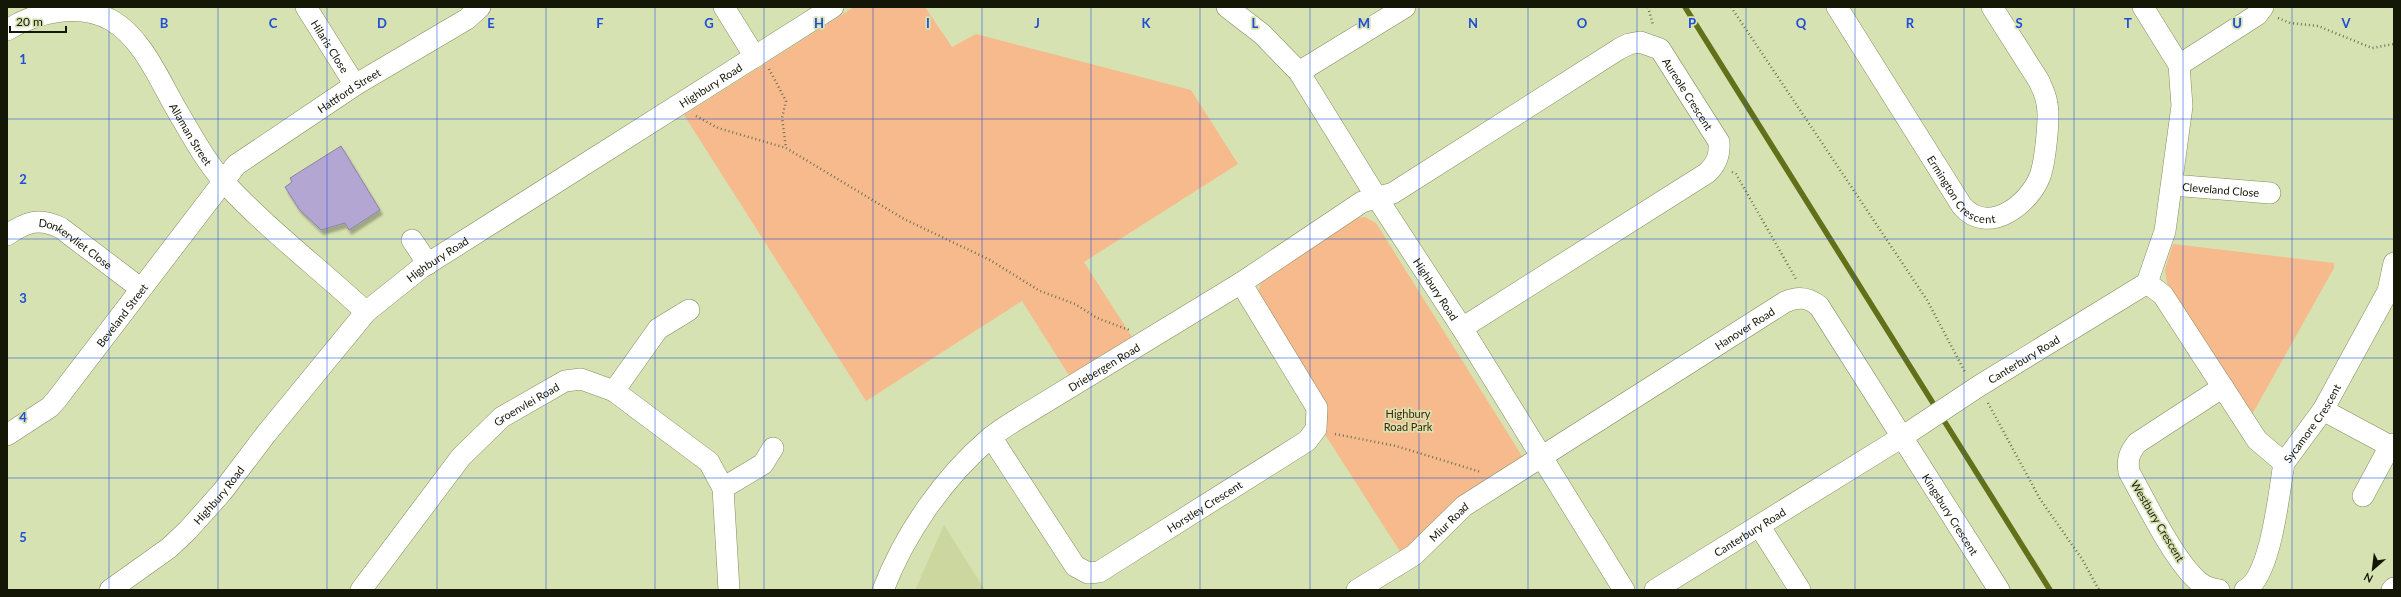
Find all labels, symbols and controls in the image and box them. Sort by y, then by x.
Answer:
scale bar [10,8,66,34]
text: 20 m [16,14,43,29]
text: B [160,15,169,31]
text: C [269,15,278,31]
text: D [377,15,387,31]
text: E [487,15,495,31]
text: F [596,15,604,31]
text: G [704,15,714,31]
text: H [814,15,824,31]
text: I [926,15,930,31]
text: J [1034,15,1040,31]
text: K [1142,15,1152,31]
text: L [1252,15,1259,31]
text: M [1358,15,1370,31]
text: N [1468,15,1478,31]
text: O [1577,15,1588,31]
text: P [1688,15,1696,31]
text: Q [1796,15,1807,31]
text: R [1906,15,1915,31]
text: S [2015,15,2023,31]
text: T [2124,15,2132,31]
text: U [2232,15,2242,31]
text: V [2340,15,2351,31]
street label: Hilaris Close [309,17,352,75]
text: 1 [19,51,27,67]
street label: Aureole Crescent [1661,55,1716,132]
street label: Highbury Road [676,60,744,109]
street label: Hattford Street [315,65,383,115]
street label: Allaman Street [168,100,215,168]
street label: Ermington Crescent [1925,153,1996,225]
text: 2 [19,171,27,187]
street label: Cleveland Close [2182,179,2260,199]
street label: Donkervliet Close [38,215,115,271]
street label: Highbury Road [403,233,470,284]
street label: Highbury Road [1411,255,1462,322]
street label: Beveland Street [93,280,150,349]
text: 3 [19,290,27,306]
street label: Hanover Road [1712,304,1777,352]
street label: Canterbury Road [1985,332,2062,386]
street label: Driebergen Road [1066,340,1142,393]
street label: Groenvlei Road [491,379,561,428]
street label: Sycamore Crescent [2280,381,2343,465]
park label: Highbury Road Park [1384,407,1433,433]
text: 4 [19,409,27,425]
street label: Highbury Road [190,463,246,527]
street label: Kingsbury Crescent [1920,471,1981,557]
street label: Horstley Crescent [1164,477,1244,534]
street label: Westbury Crescent [2129,478,2187,564]
street label: Miur Road [1426,499,1470,543]
street label: Canterbury Road [1711,505,1787,559]
text: 5 [19,529,27,545]
north arrow [2353,549,2393,589]
text: N [2361,571,2375,586]

